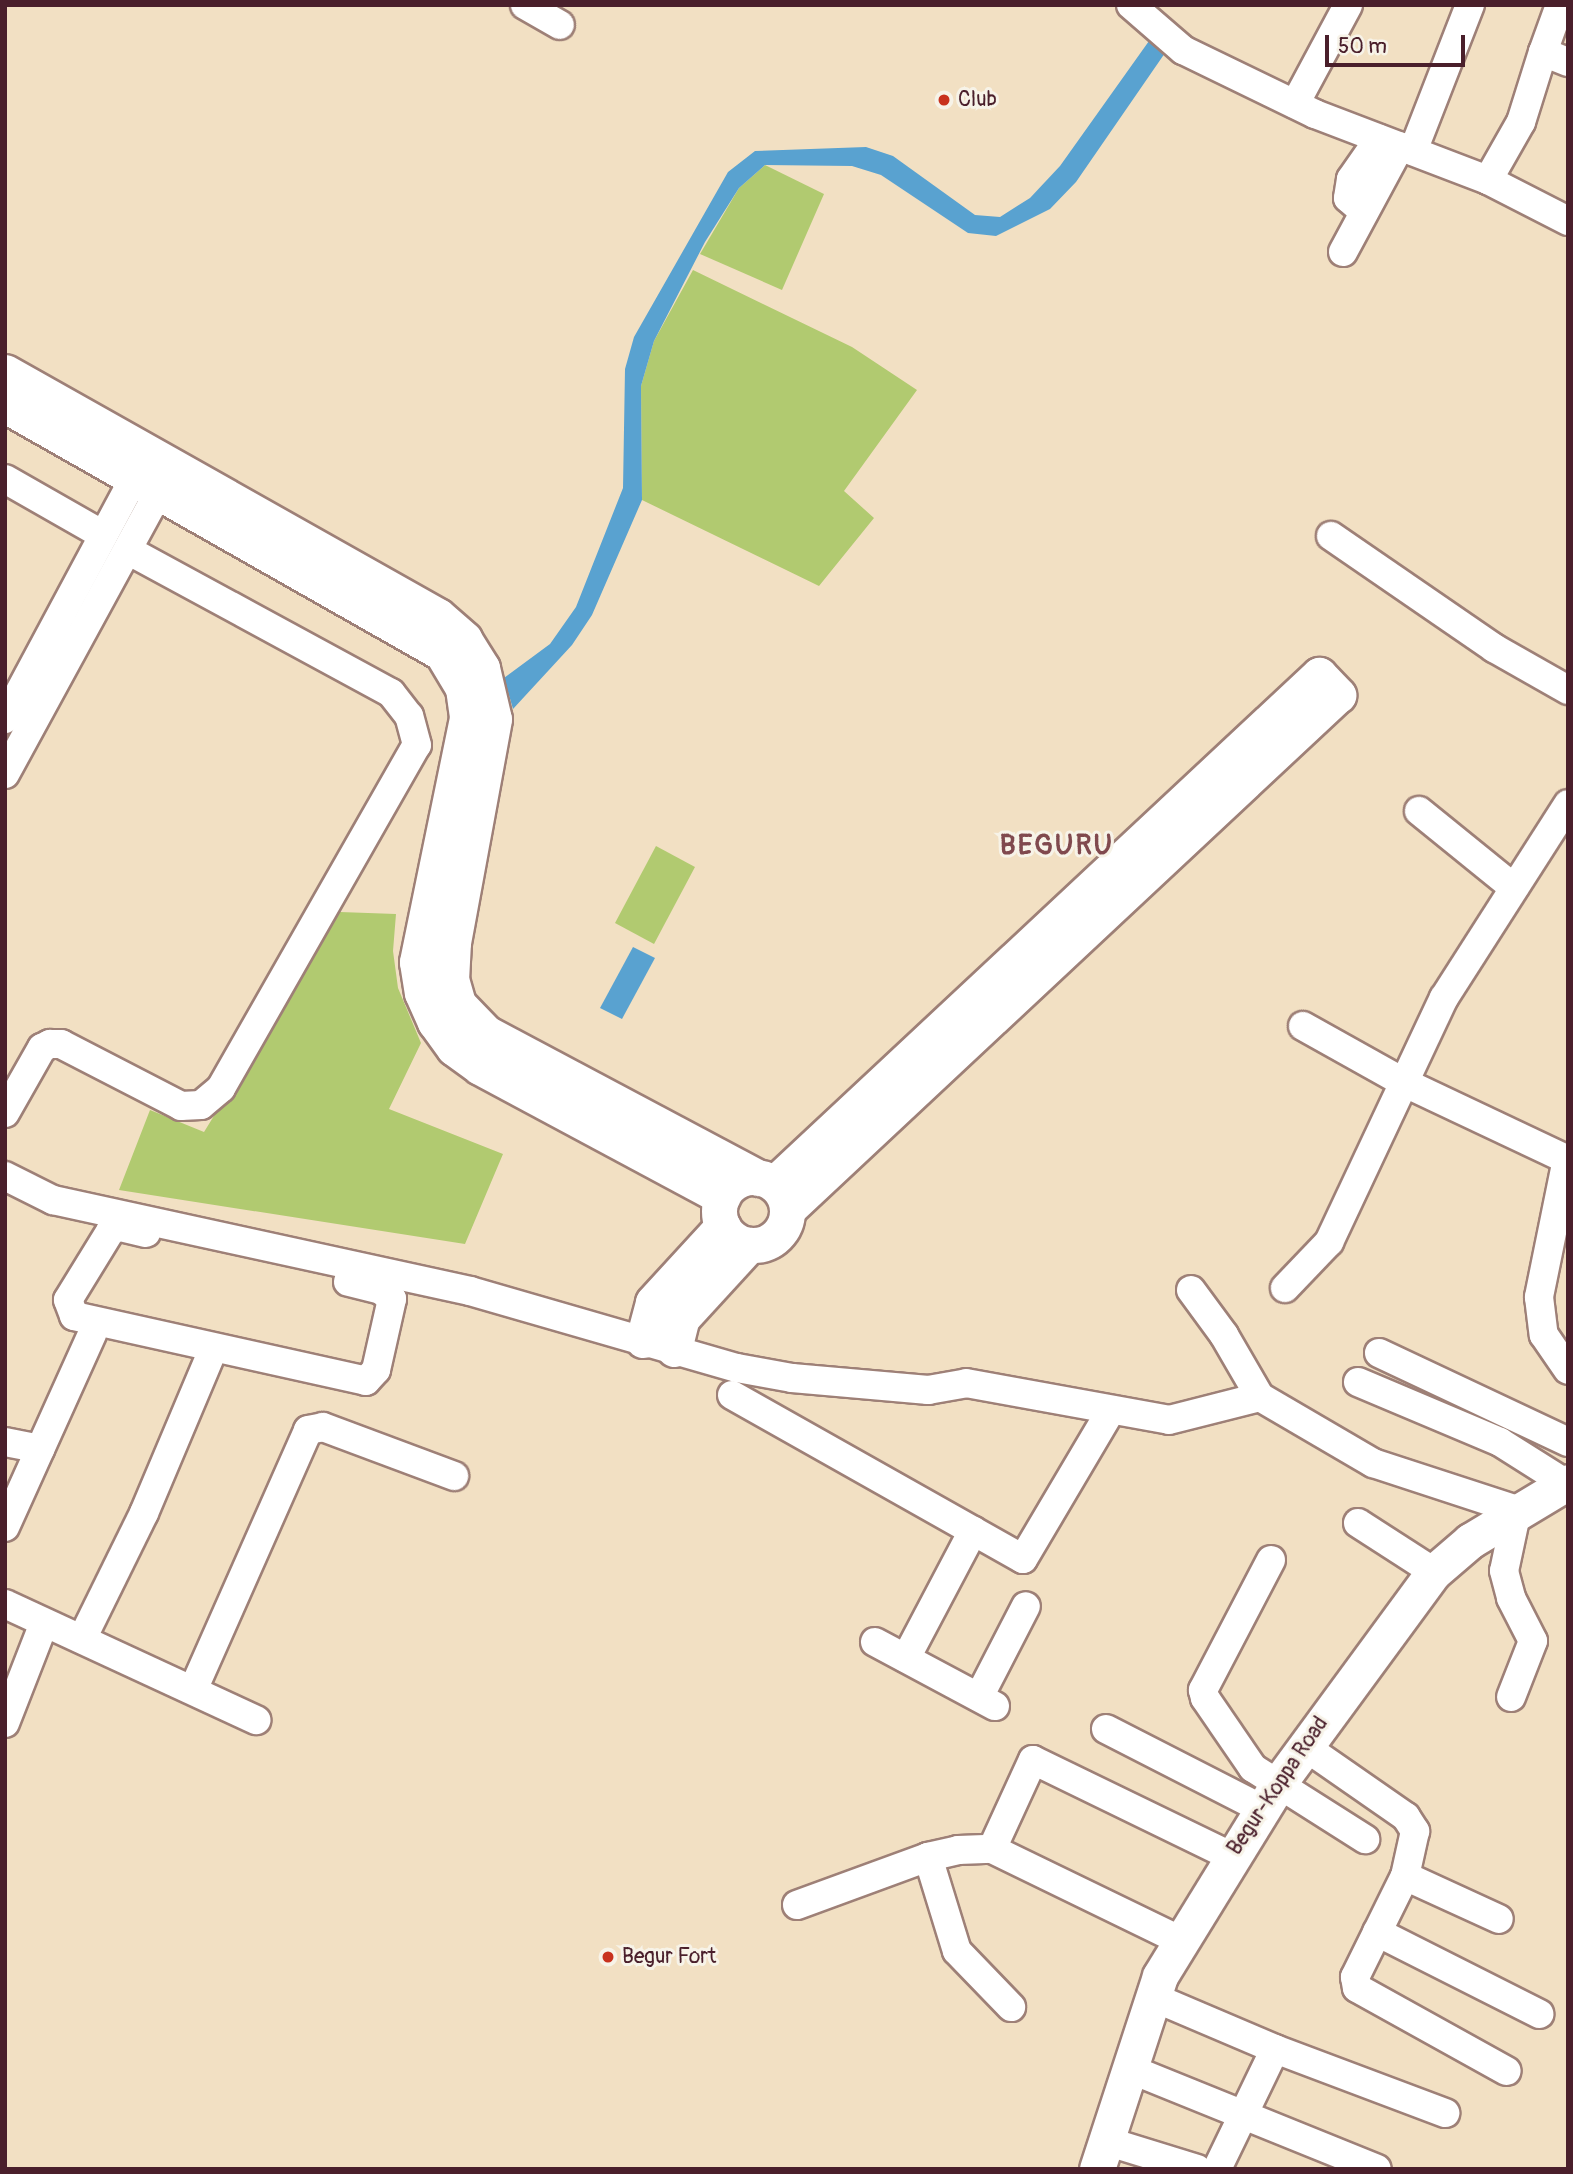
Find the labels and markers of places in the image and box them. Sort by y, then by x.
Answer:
place label: Club [958,87,997,113]
marker: Club [936,92,952,108]
place label: Begur Fort [622,1944,716,1970]
marker: Begur Fort [600,1949,616,1965]

